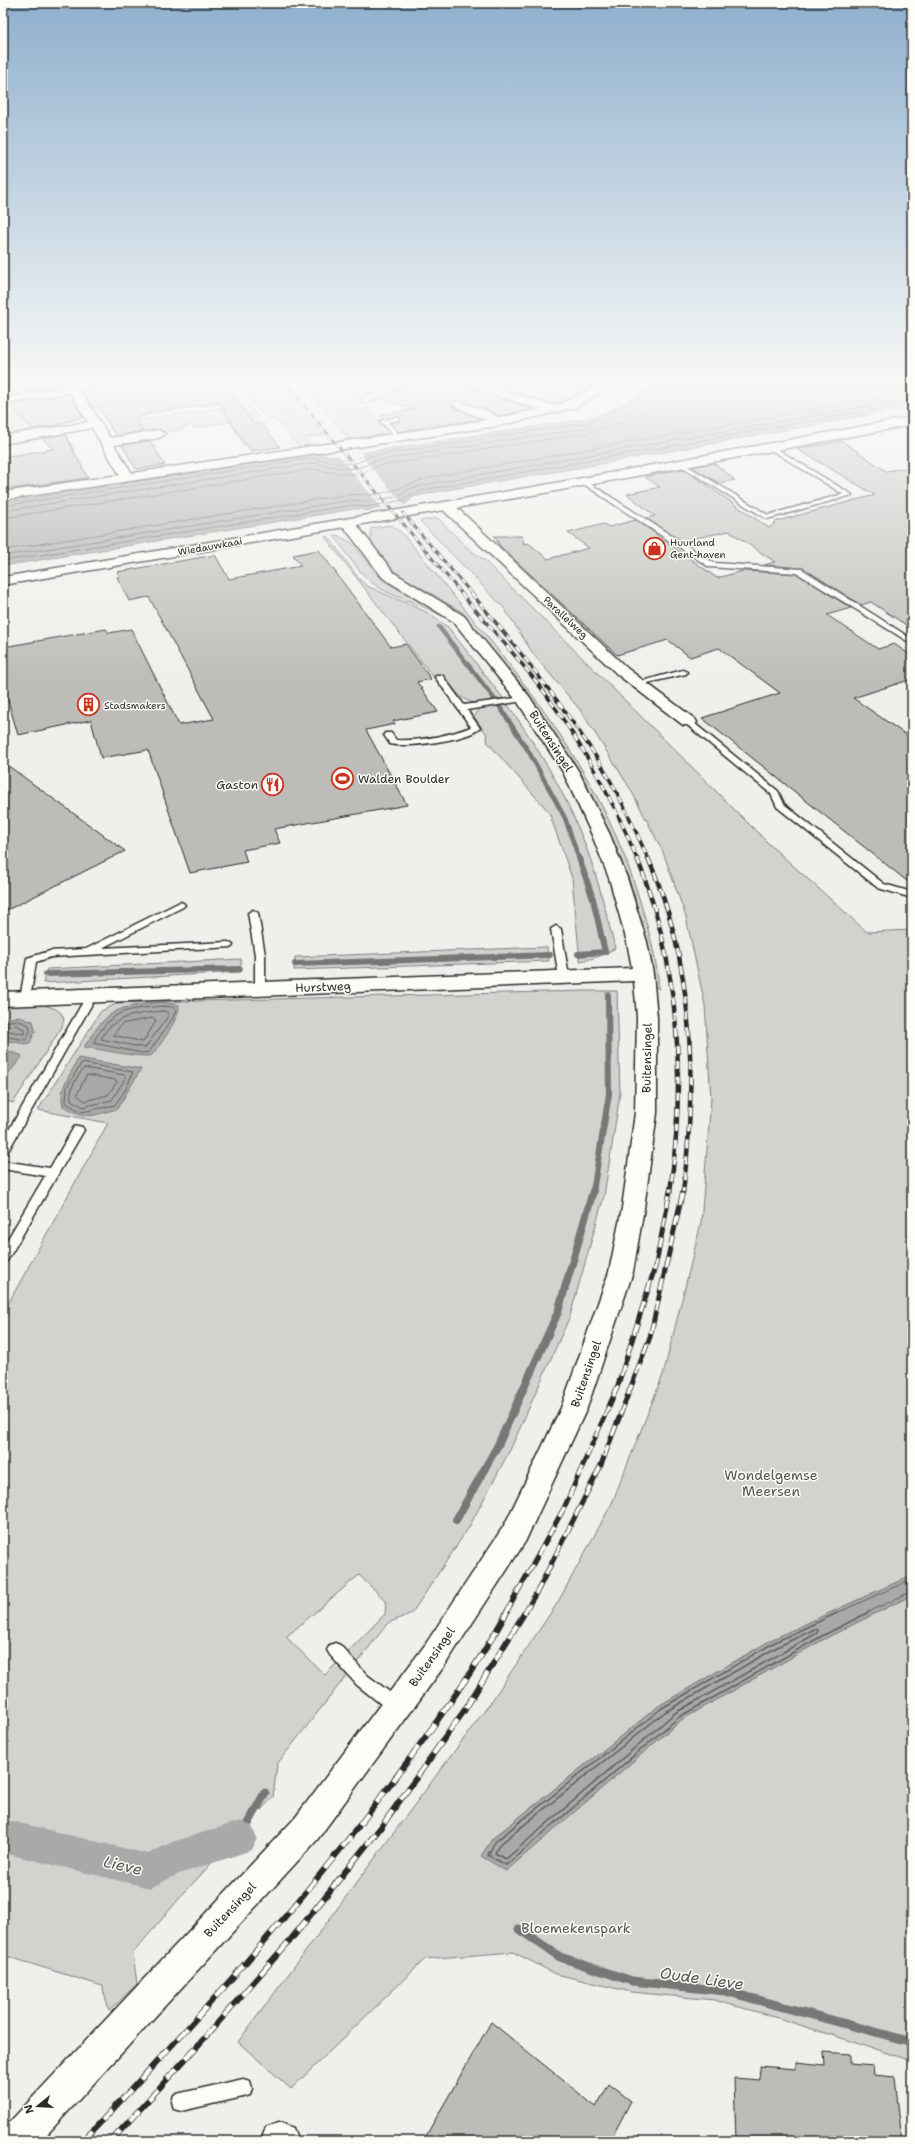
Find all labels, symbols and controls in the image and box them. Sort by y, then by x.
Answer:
street label: Wiedauwkaai [177,534,244,559]
shop icon: Huurland Gent-haven [642,535,668,561]
place label: Huurland Gent-haven [670,536,726,561]
street label: Parallelweg [541,593,591,641]
building icon: Stadsmakers [76,692,102,718]
place label: Stadsmakers [104,699,166,712]
street label: Buitensingel [525,707,577,775]
sports icon: Walden Boulder [329,766,355,792]
place label: Walden Boulder [358,771,450,787]
restaurant icon: Gaston [260,772,286,798]
place label: Gaston [216,777,258,793]
street label: Hurstweg [295,978,351,996]
street label: Buitensingel [638,1023,656,1093]
street label: Buitensingel [567,1338,605,1410]
park label: Wondelgemse Meersen [724,1466,818,1500]
street label: Buitensingel [405,1624,459,1690]
water label: Lieve [101,1851,144,1880]
street label: Buitensingel [200,1879,260,1941]
park label: Bloemekenspark [521,1919,631,1937]
water label: Oude Lieve [659,1962,745,1995]
north arrow [18,2086,58,2126]
text: N [20,2102,37,2115]

